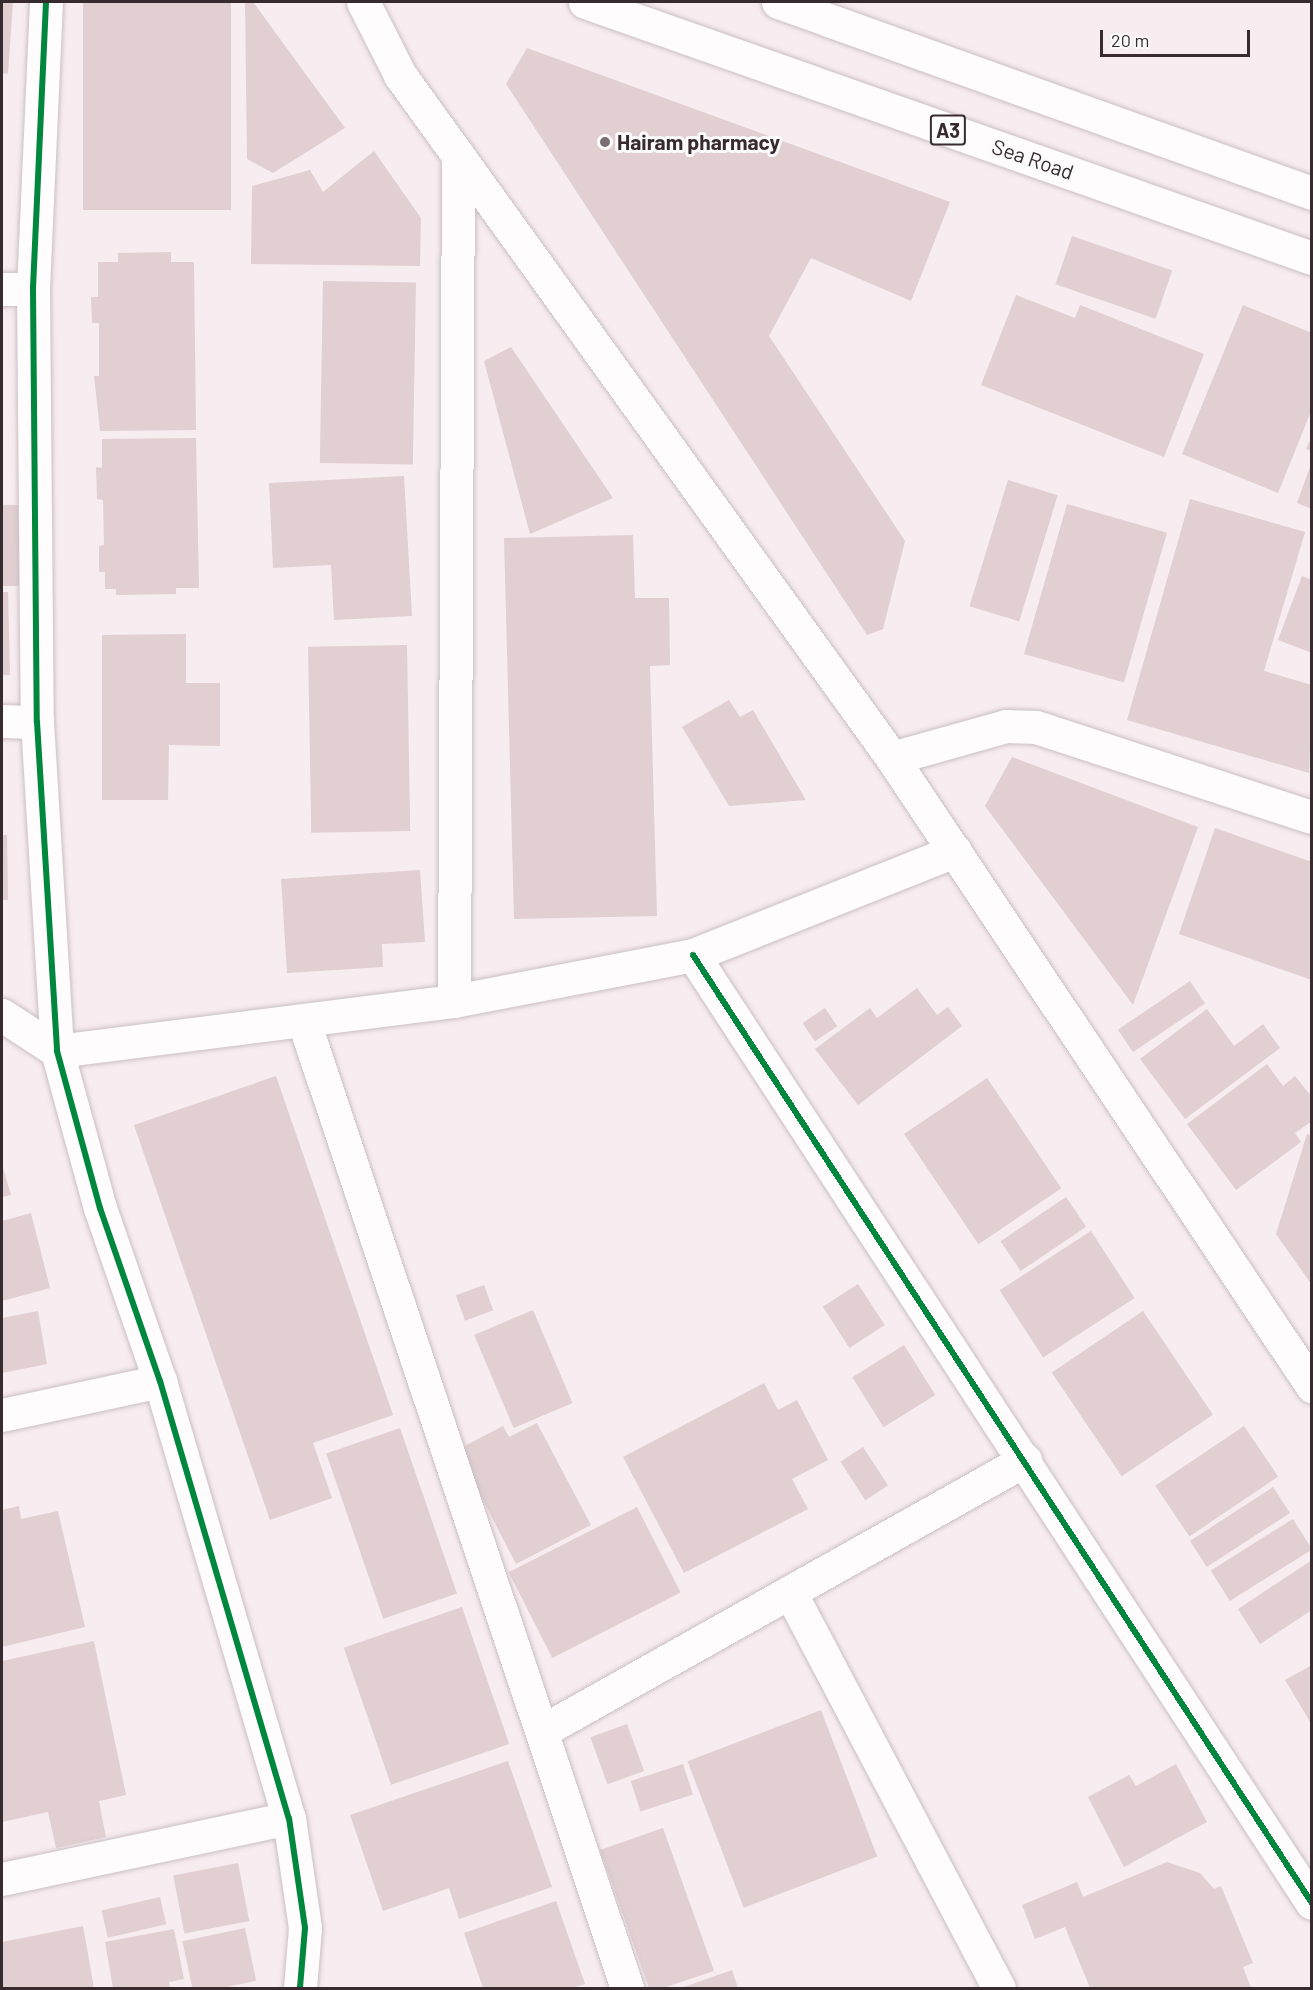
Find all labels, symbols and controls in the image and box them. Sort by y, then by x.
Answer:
scale bar [1103,18,1253,56]
text: 20 m [1111,29,1149,51]
road number: A3 [928,113,968,147]
place label: Hairam pharmacy [617,129,780,155]
street label: Sea Road [989,133,1077,185]
marker: Hairam pharmacy [598,135,612,149]

